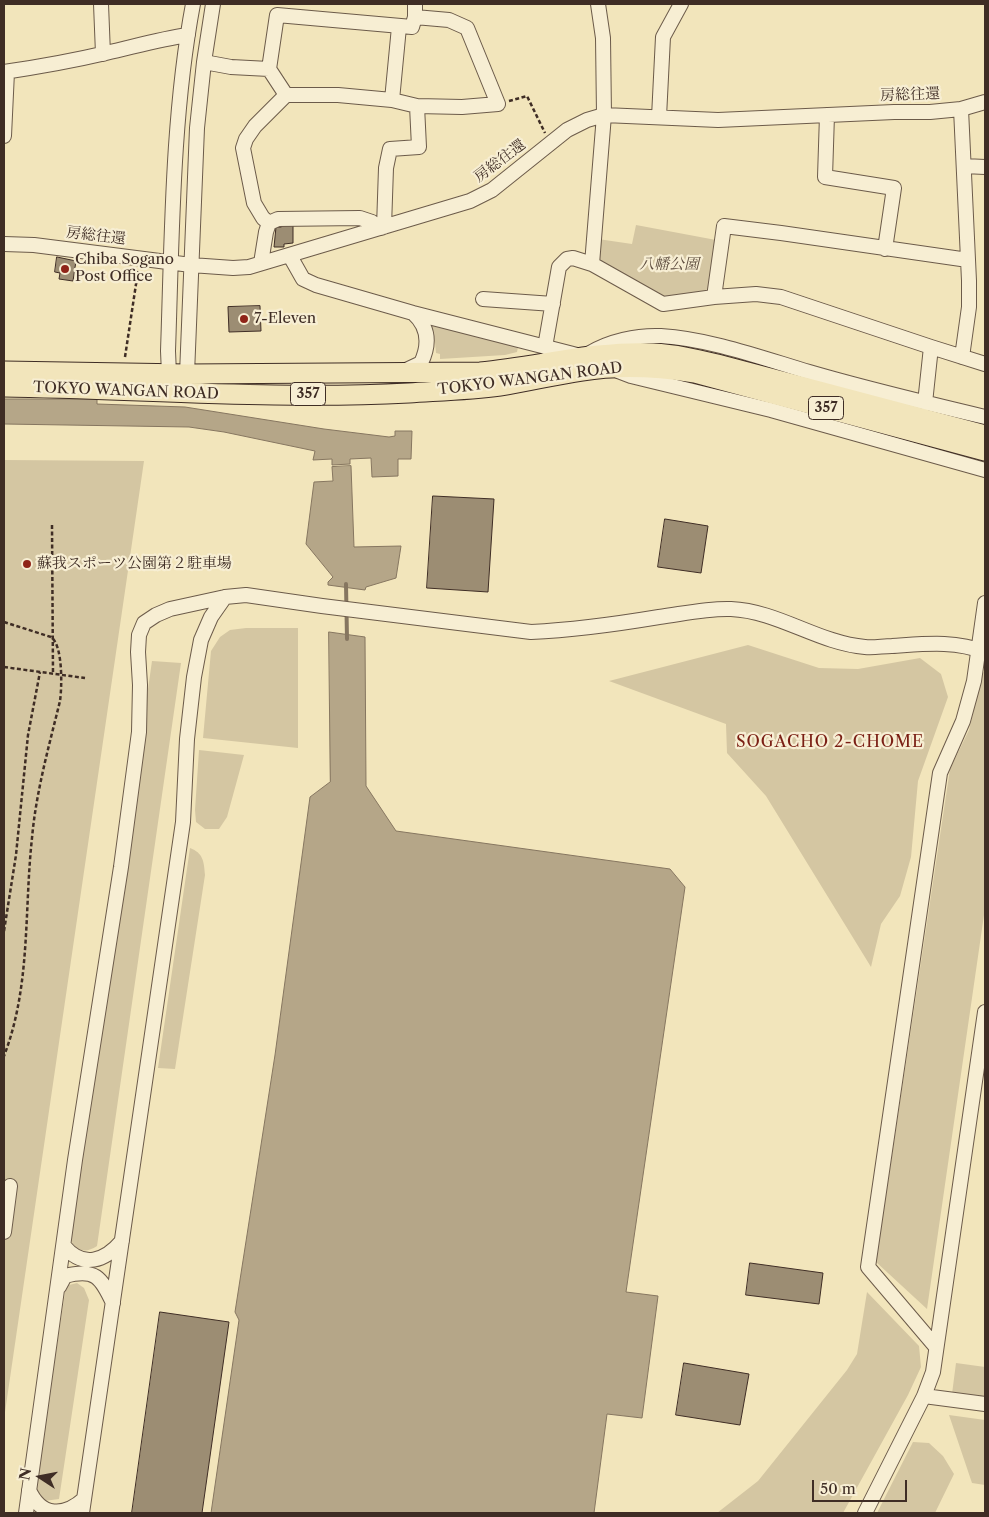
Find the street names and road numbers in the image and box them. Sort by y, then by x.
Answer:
street label: 房総往還 [880,85,940,105]
street label: 房総往還 [471,136,529,186]
street label: 房総往還 [65,223,127,249]
street label: TOKYO WANGAN ROAD [437,359,623,399]
street label: TOKYO WANGAN ROAD [33,379,219,403]
road number: 357 [290,382,326,406]
road number: 357 [808,396,844,419]

